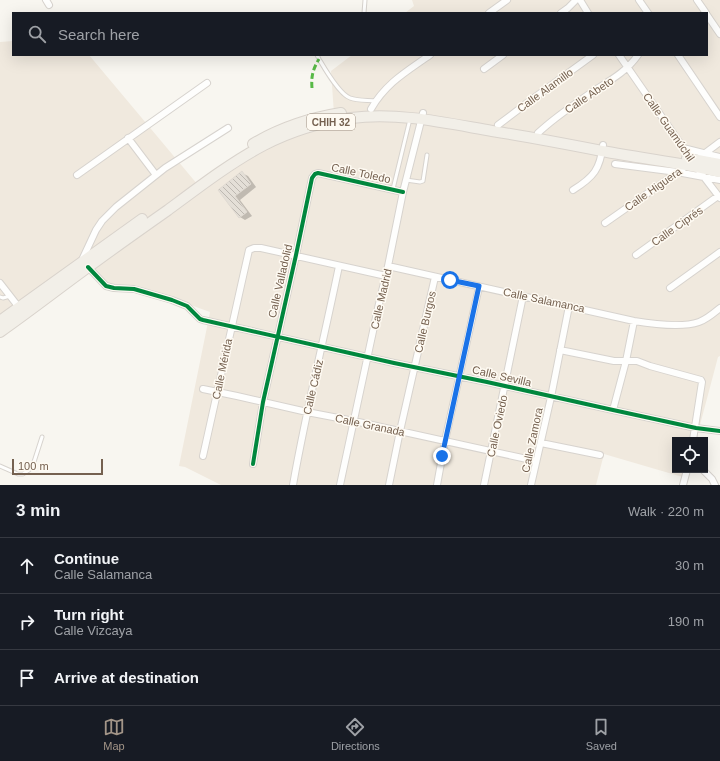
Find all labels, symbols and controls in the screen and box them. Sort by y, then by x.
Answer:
search box [12,12,708,56]
icon: search [26,23,48,45]
text: Search here [58,26,140,43]
street label: Calle Alamillo [515,66,575,114]
street label: Calle Abeto [562,74,616,116]
street label: Calle Guamúchil [641,91,697,163]
road number: CHIH 32 [307,114,355,130]
street label: Calle Toledo [330,161,392,185]
street label: Calle Higuera [622,164,684,213]
street label: Calle Ciprés [649,204,705,248]
street label: Calle Valladolid [266,243,294,319]
street label: Calle Madrid [368,268,394,330]
route start [441,271,459,289]
street label: Calle Salamanca [502,285,587,315]
street label: Calle Burgos [412,289,438,354]
street label: Calle Mérida [210,337,234,400]
street label: Calle Cádiz [301,358,325,416]
street label: Calle Sevilla [471,363,534,389]
street label: Calle Oviedo [485,394,509,458]
street label: Calle Zamora [519,406,545,474]
street label: Calle Granada [334,412,407,438]
map controls [672,437,708,473]
button: locate [672,437,708,473]
route end [433,447,451,465]
scale bar [12,457,103,476]
text: 100 m [18,460,49,472]
text: 3 min [16,501,60,520]
text: Walk · 220 m [628,504,704,519]
text: Continue [54,550,119,567]
icon: ahead [16,555,38,577]
text: 30 m [675,558,704,573]
text: Calle Salamanca [54,567,152,582]
text: Turn right [54,606,124,623]
icon: right [16,611,38,633]
text: 190 m [668,614,704,629]
text: Calle Vizcaya [54,623,133,638]
icon: arrive [16,667,38,689]
text: Arrive at destination [54,669,199,686]
tab: Map [103,716,125,752]
tab: Directions [331,716,380,752]
tab: Saved [586,716,617,752]

